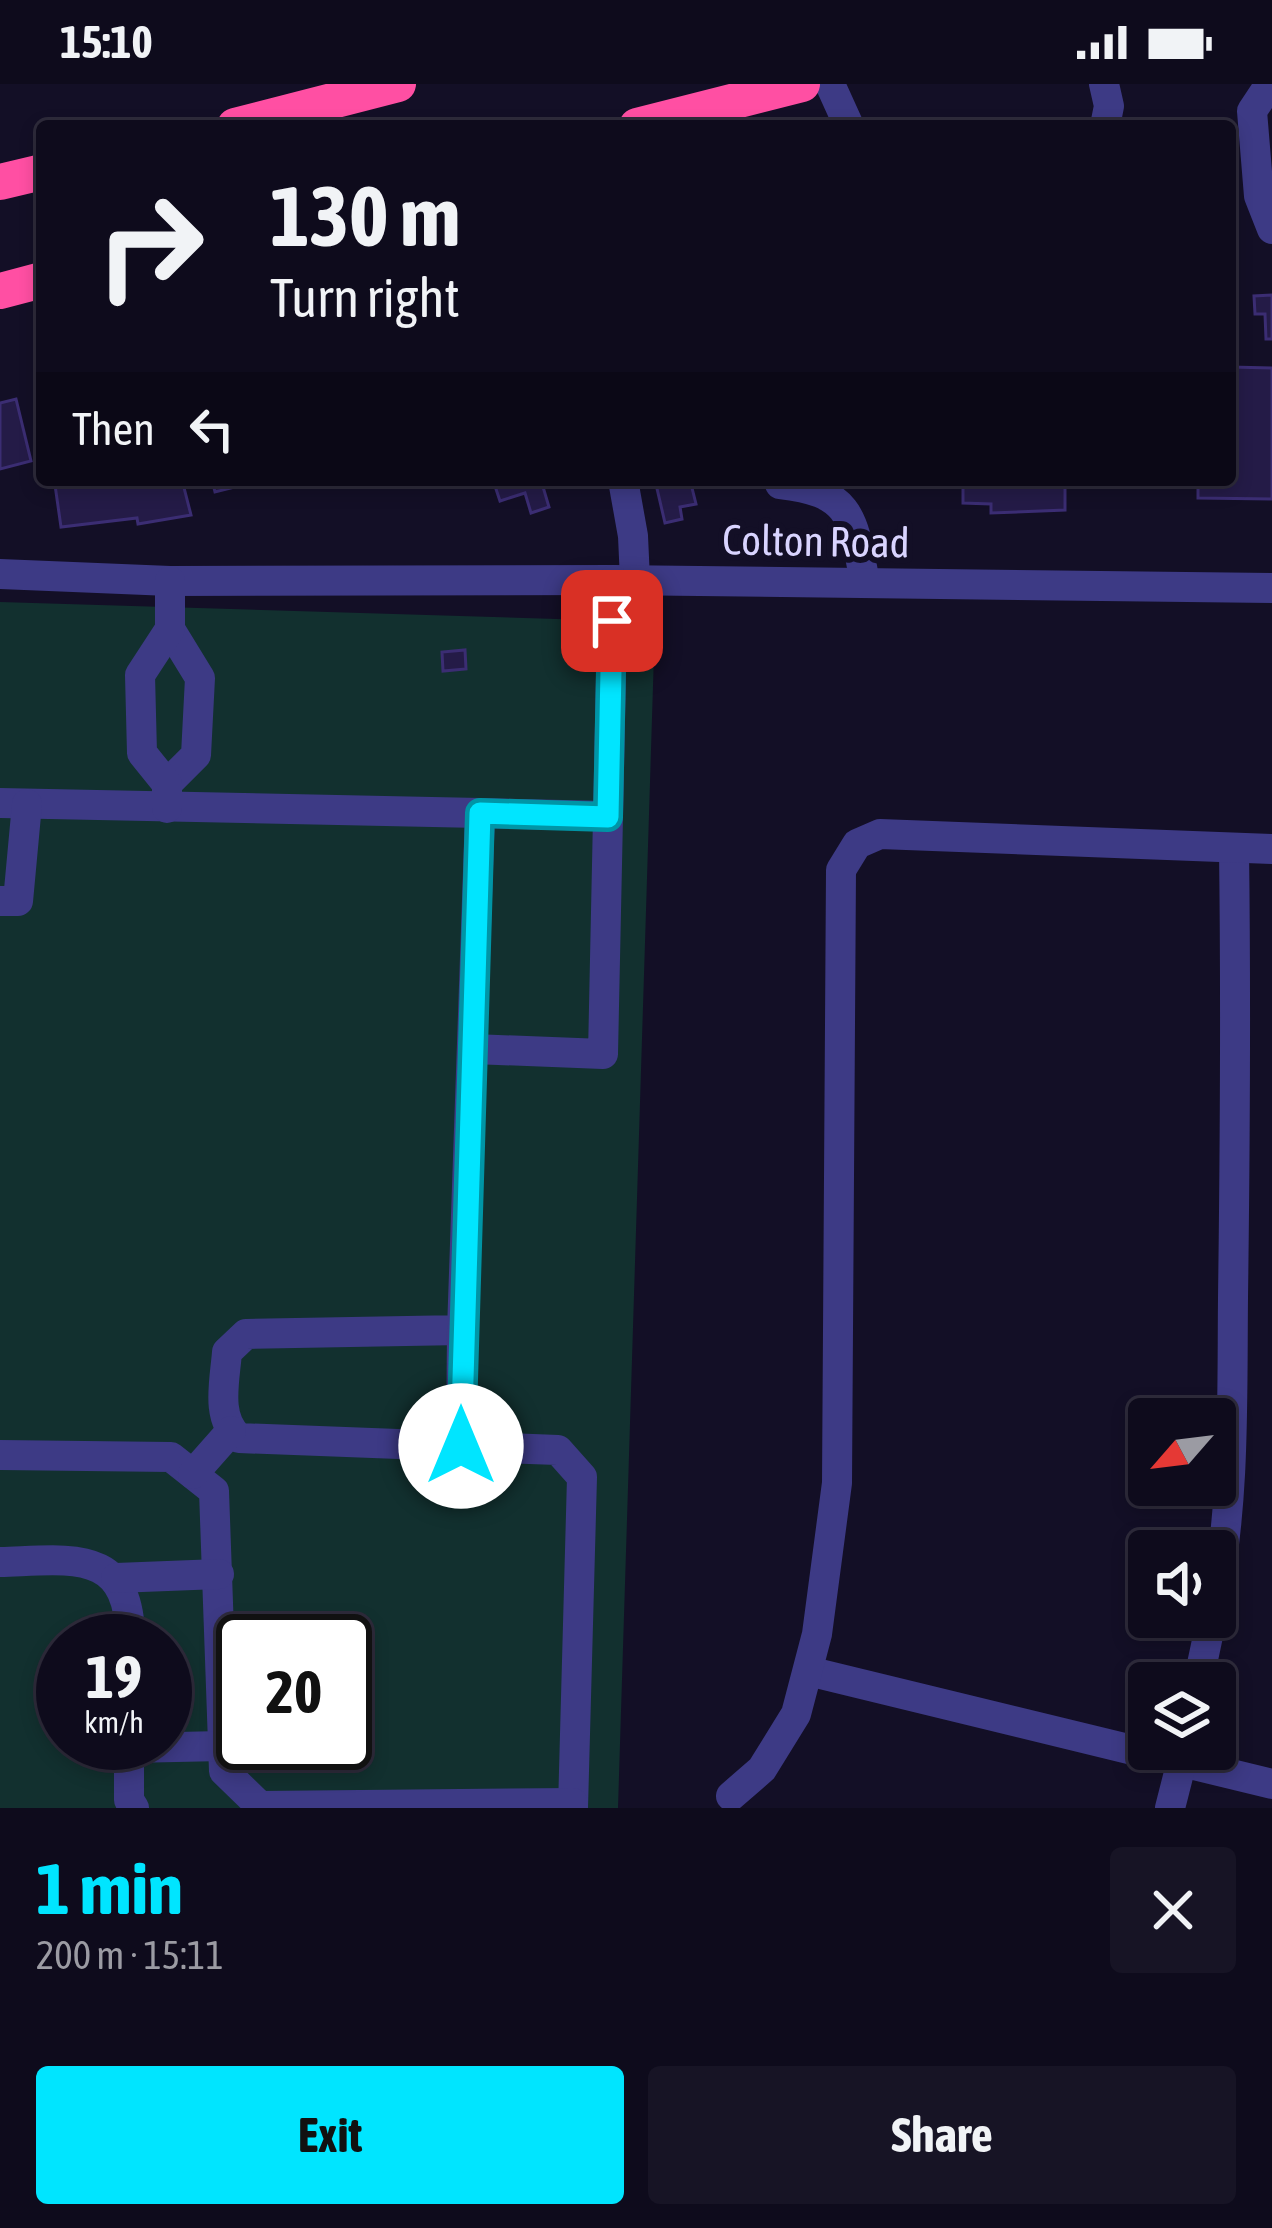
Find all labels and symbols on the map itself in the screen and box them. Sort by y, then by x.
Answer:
street label: Colton Road [722,515,910,567]
pin [561,570,663,672]
position arrow [398,1383,524,1509]
north arrow [1128,1398,1236,1506]
speed limit sign: 20 [216,1614,372,1770]

